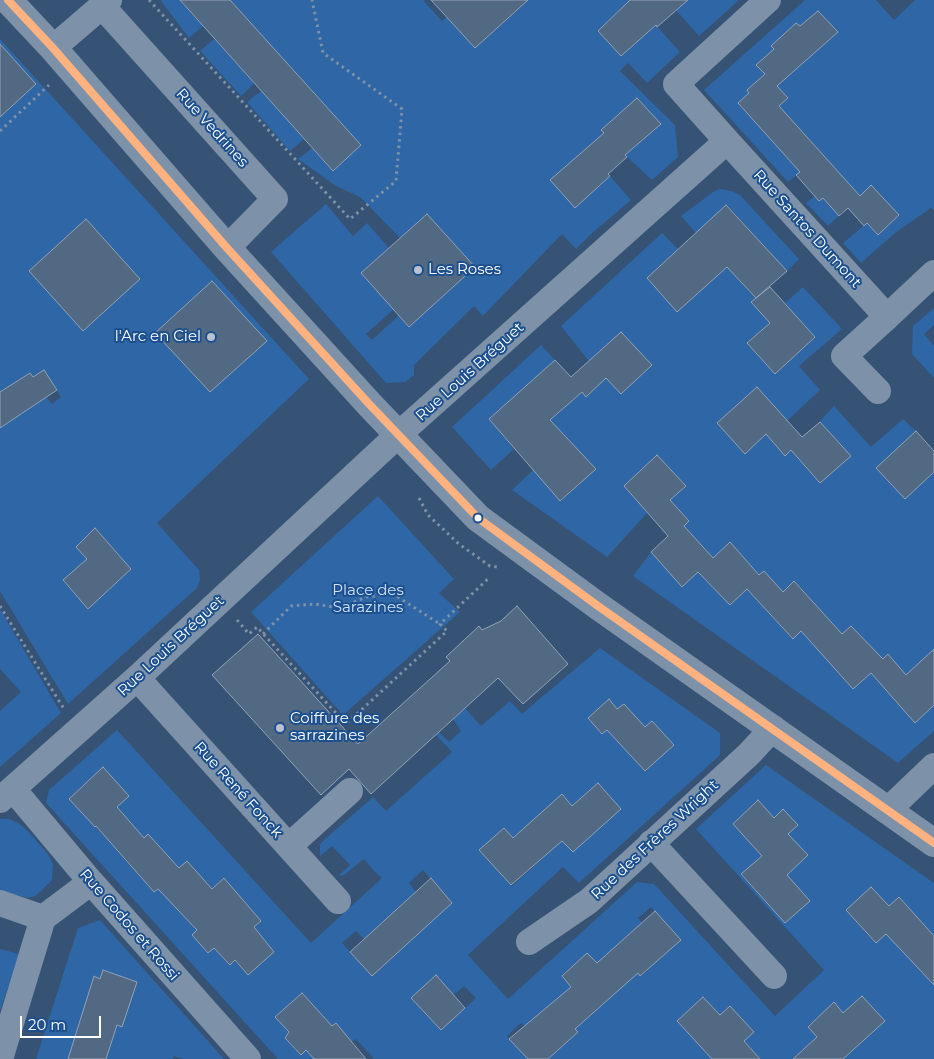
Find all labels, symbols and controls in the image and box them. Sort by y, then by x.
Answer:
street label: Rue Vedrines [172,85,252,171]
street label: Rue Santos Dumont [749,166,865,292]
place label: Les Roses [428,261,501,279]
marker: Les Roses [412,264,424,276]
street label: Rue Louis Bréguet [412,319,528,425]
place label: l'Arc en Ciel [115,328,201,346]
marker: l'Arc en Ciel [205,331,217,343]
unlabelled marker [473,513,483,523]
park label: Place des Sarazines [332,582,404,617]
street label: Rue Louis Bréguet [114,592,228,700]
place label: Coiffure des sarrazines [290,710,379,745]
marker: Coiffure des sarrazines [274,722,286,734]
street label: Rue René Fonck [190,738,286,842]
street label: Rue des Frères Wright [588,776,722,904]
street label: Rue Codos et Rossi [75,865,183,985]
scale bar [22,1006,104,1038]
text: 20 m [28,1015,66,1034]

